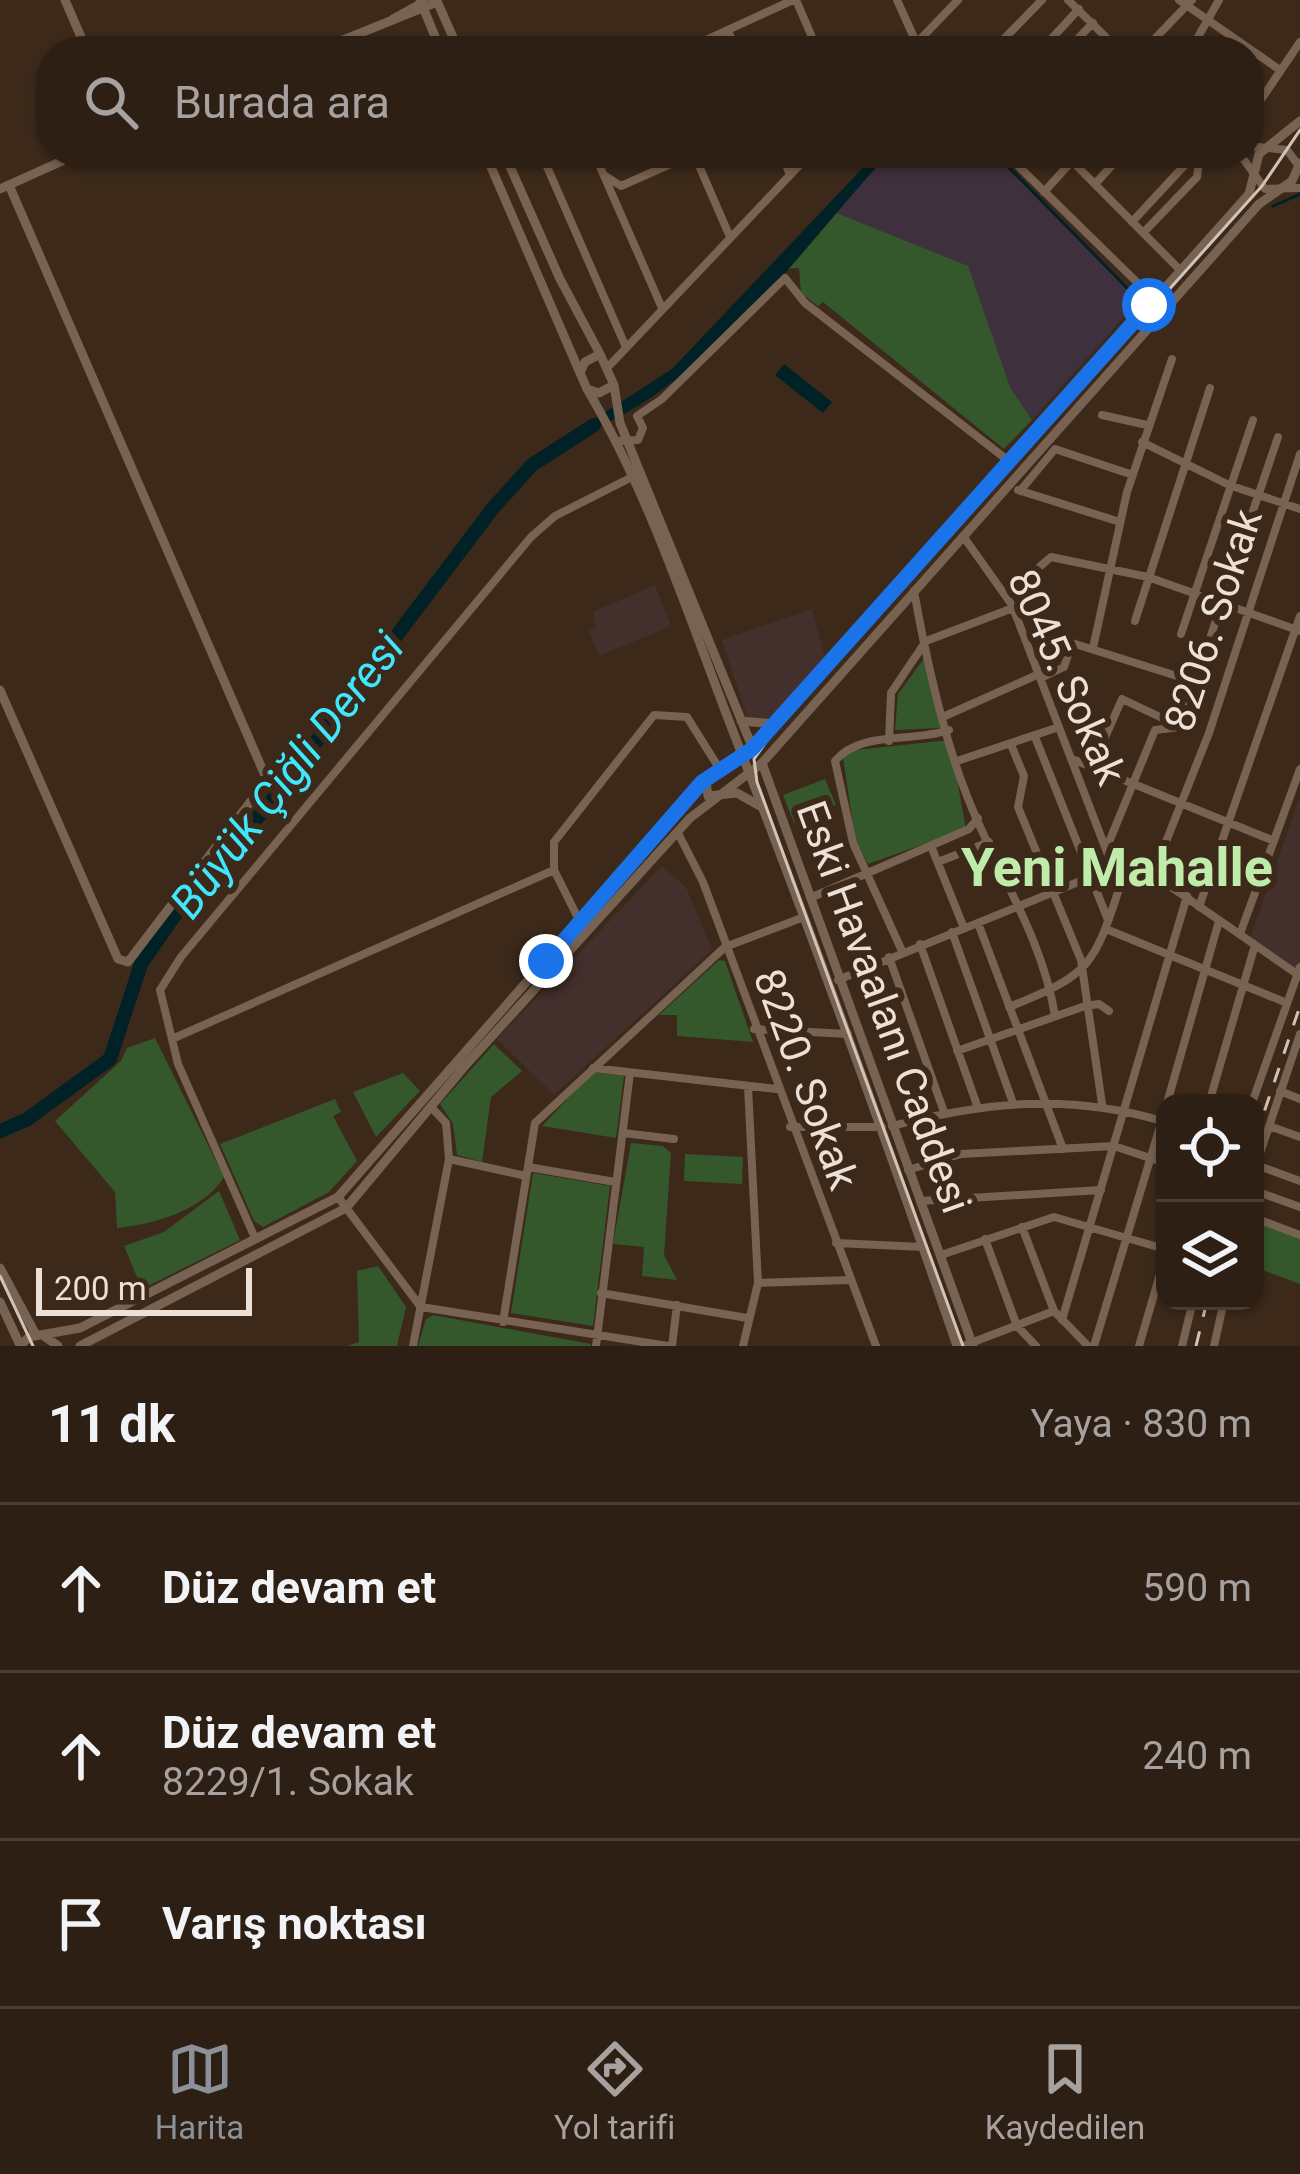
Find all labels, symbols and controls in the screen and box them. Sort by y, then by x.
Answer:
search box [36,36,1264,168]
icon: search [78,69,144,135]
text: Burada ara [174,76,390,129]
route start [1122,278,1176,332]
street label: 8206. Sokak [1154,502,1272,737]
street label: 8045. Sokak [998,562,1136,793]
water label: Büyük Çiğli Deresi [159,622,415,928]
street label: Eski Havaalanı Caddesi [787,794,981,1220]
district label: Yeni Mahalle [961,836,1273,899]
route end [519,934,573,988]
street label: 8220. Sokak [744,962,869,1196]
map controls [1156,1094,1264,1310]
button: locate [1156,1094,1264,1202]
button: layers [1156,1202,1264,1310]
scale bar [36,1262,252,1315]
text: 200 m [54,1269,147,1308]
text: 11 dk [48,1395,175,1454]
text: Yaya · 830 m [1030,1401,1252,1447]
icon: ahead [48,1555,114,1621]
text: Düz devam et [162,1561,436,1614]
text: 590 m [1142,1565,1252,1611]
text: Düz devam et [162,1706,436,1759]
icon: ahead [48,1723,114,1789]
text: 240 m [1142,1733,1252,1779]
text: 8229/1. Sokak [162,1759,414,1805]
icon: arrive [48,1891,114,1957]
text: Varış noktası [162,1897,427,1950]
tab: Harita [155,2036,244,2147]
tab: Yol tarifi [554,2036,675,2147]
tab: Kaydedilen [985,2036,1145,2147]

